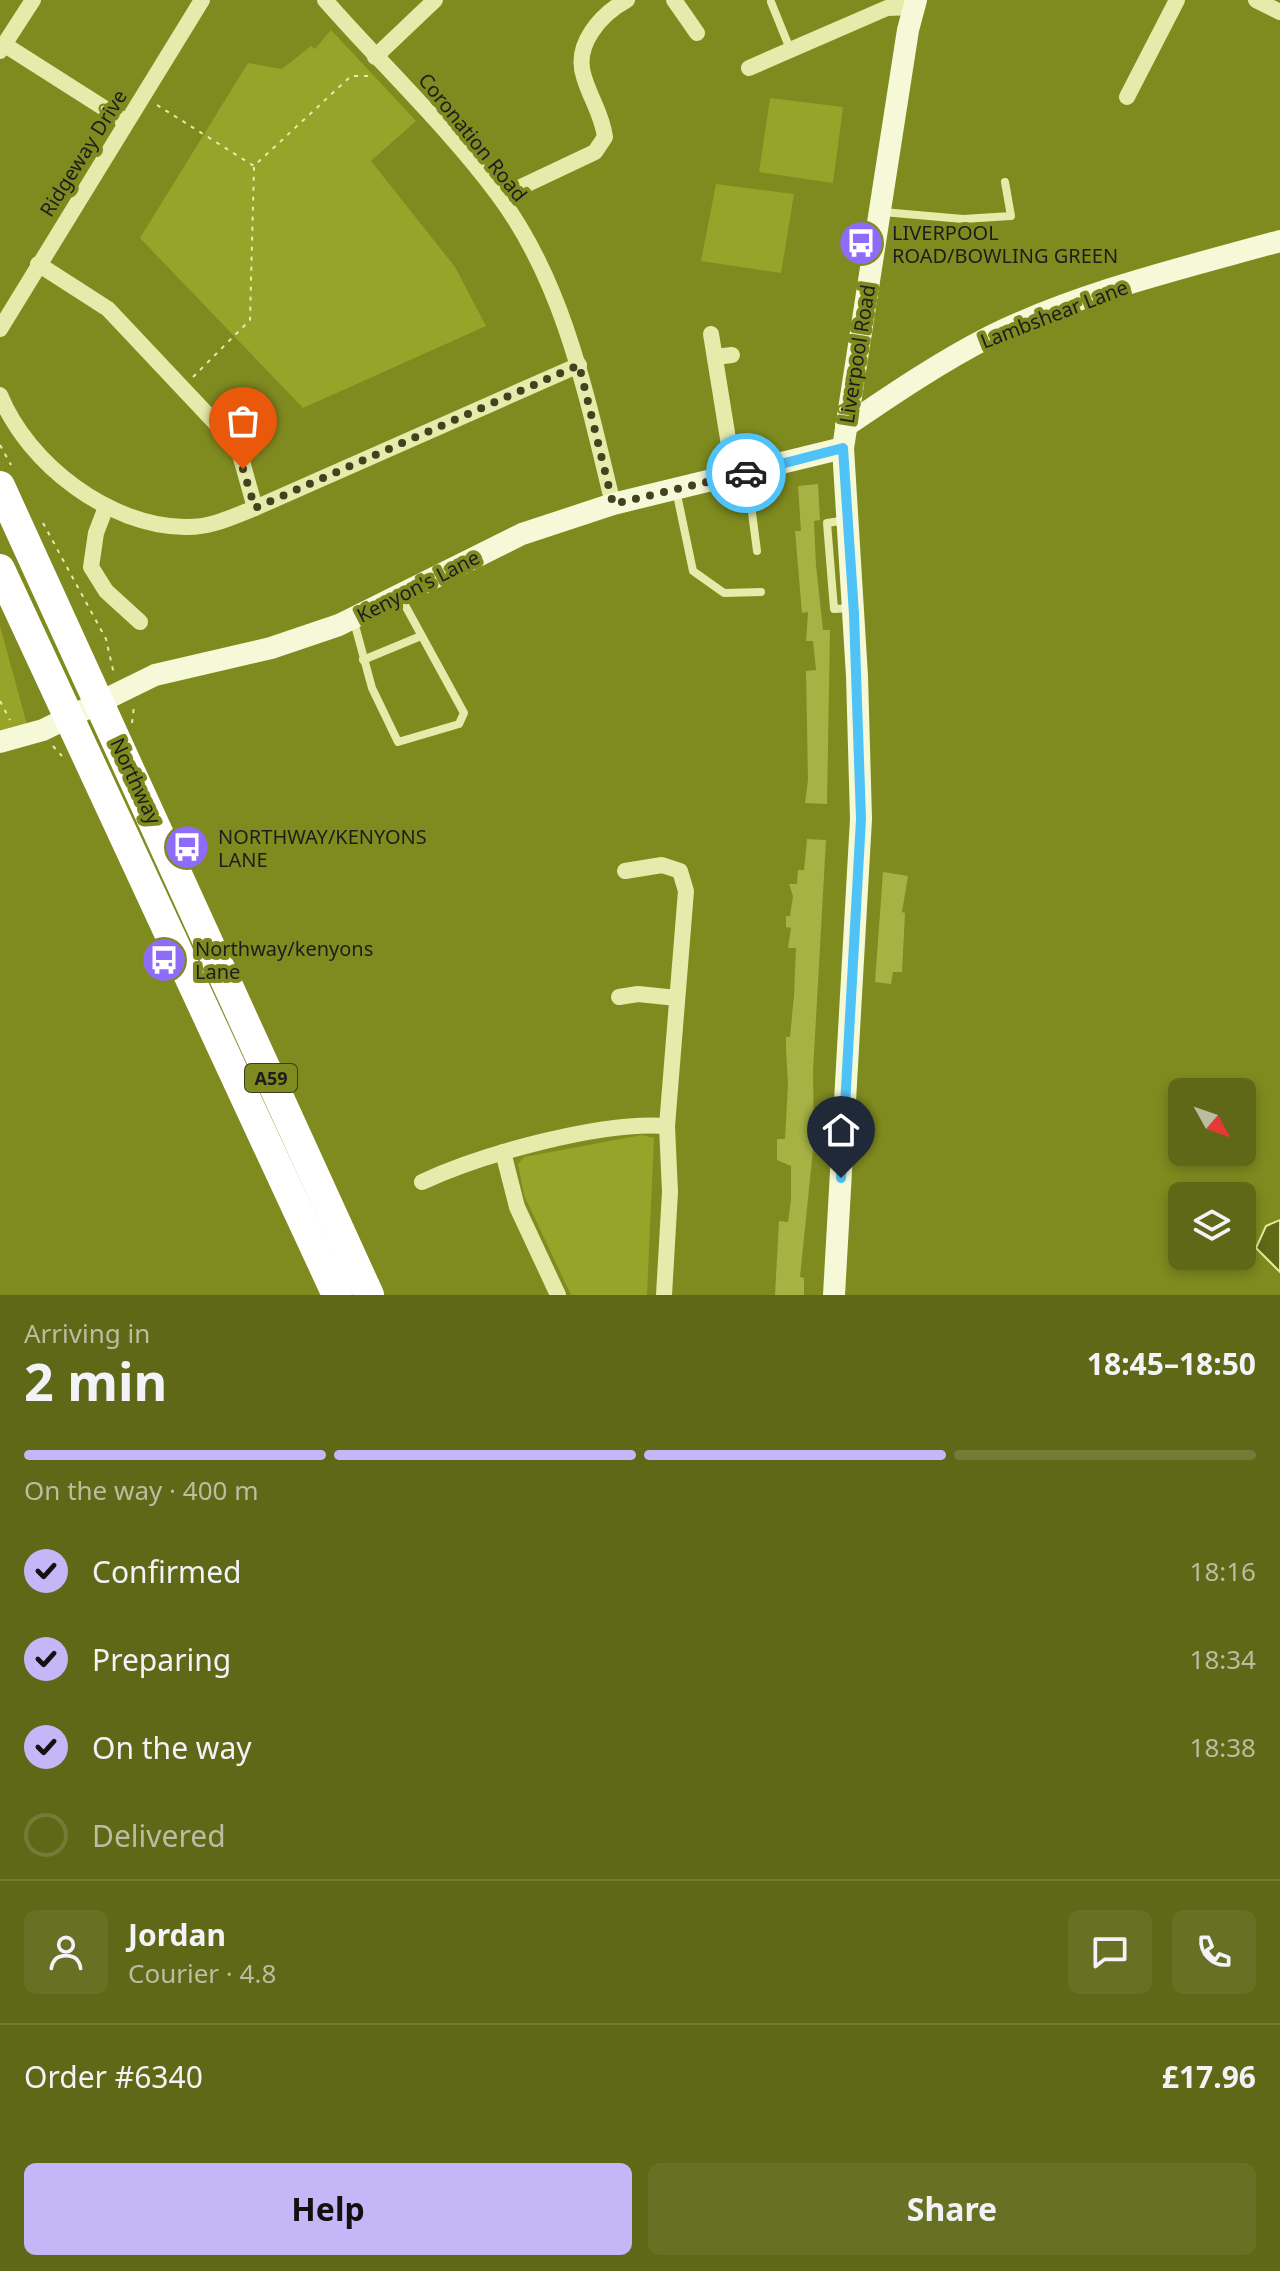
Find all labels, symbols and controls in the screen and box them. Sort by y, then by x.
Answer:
street label: Coronation Road [413,67,533,207]
street label: Ridgeway Drive [33,84,133,222]
bus stop icon: LIVERPOOL ROAD/BOWLING GREEN [837,219,885,267]
place label: LIVERPOOL ROAD/BOWLING GREEN [892,219,1118,269]
street label: Lambshear Lane [976,273,1132,355]
street label: Liverpool Road [833,283,881,425]
pin [209,387,277,469]
icon: bag [221,399,265,443]
courier [706,433,786,513]
icon: car [724,451,768,495]
street label: Kenyon's Lane [352,543,484,629]
street label: Northway [104,733,168,829]
bus stop icon: NORTHWAY/KENYONS LANE [163,823,211,871]
place label: NORTHWAY/KENYONS LANE [218,823,427,873]
place label: Northway/kenyons Lane [195,935,373,985]
bus stop icon: Northway/kenyons Lane [140,936,188,984]
road number: A59 [245,1064,297,1092]
north arrow [1168,1078,1256,1166]
map controls [1168,1078,1256,1270]
pin [807,1096,875,1178]
icon: home [819,1108,863,1152]
button: layers [1168,1182,1256,1270]
text: Arriving in [24,1315,150,1351]
text: 18:45–18:50 [1087,1343,1256,1384]
text: 2 min [24,1345,167,1416]
text: On the way · 400 m [24,1472,258,1508]
icon: check [24,1549,68,1593]
text: Confirmed [92,1551,242,1592]
text: 18:16 [1190,1553,1256,1589]
icon: check [24,1637,68,1681]
text: Preparing [92,1639,231,1680]
text: 18:34 [1190,1641,1256,1677]
icon: check [24,1725,68,1769]
text: On the way [92,1727,252,1768]
text: 18:38 [1190,1729,1256,1765]
text: Delivered [92,1815,226,1856]
button: person [24,1910,108,1994]
button: chat [1068,1910,1152,1994]
button: phone [1172,1910,1256,1994]
text: Jordan [128,1914,226,1955]
text: Courier · 4.8 [128,1955,276,1991]
text: Order #6340 [24,2056,203,2097]
text: £17.96 [1162,2056,1256,2097]
button: Help [24,2163,632,2255]
button: Share [648,2163,1256,2255]

